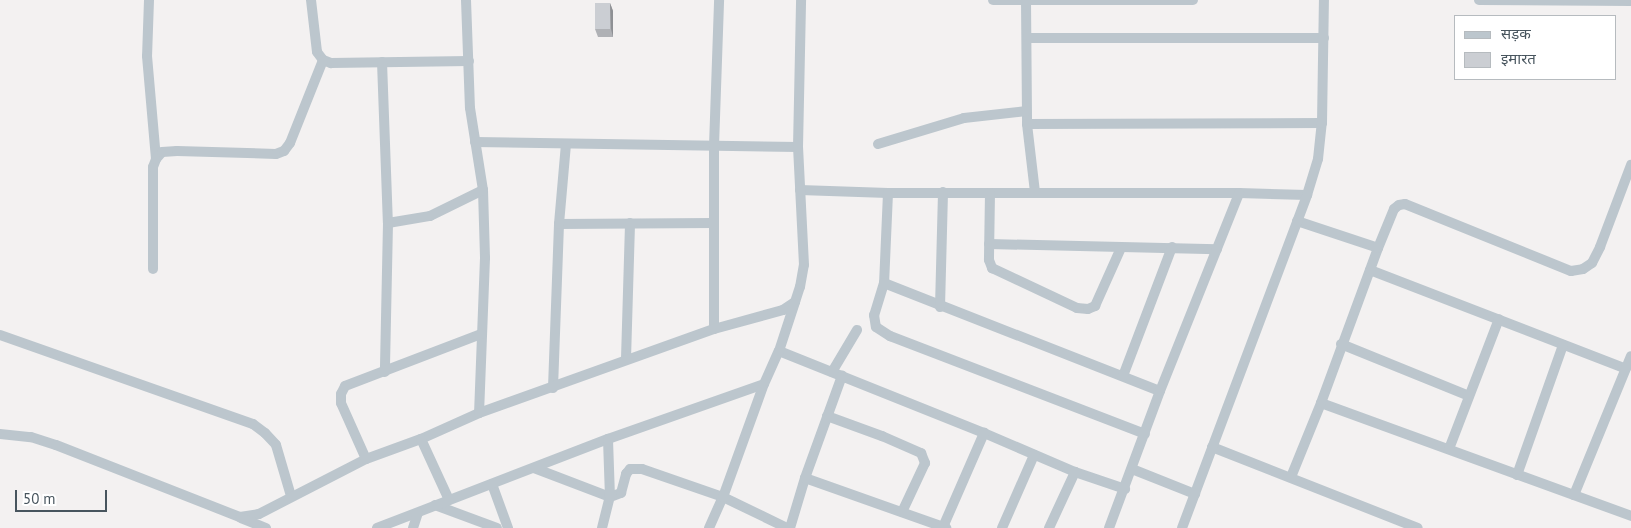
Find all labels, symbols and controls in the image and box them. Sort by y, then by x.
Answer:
legend [1454,15,1616,80]
text: सड़क [1501,24,1531,43]
text: इमारत [1501,49,1536,68]
scale bar [18,480,110,512]
text: 50 m [23,489,56,508]

